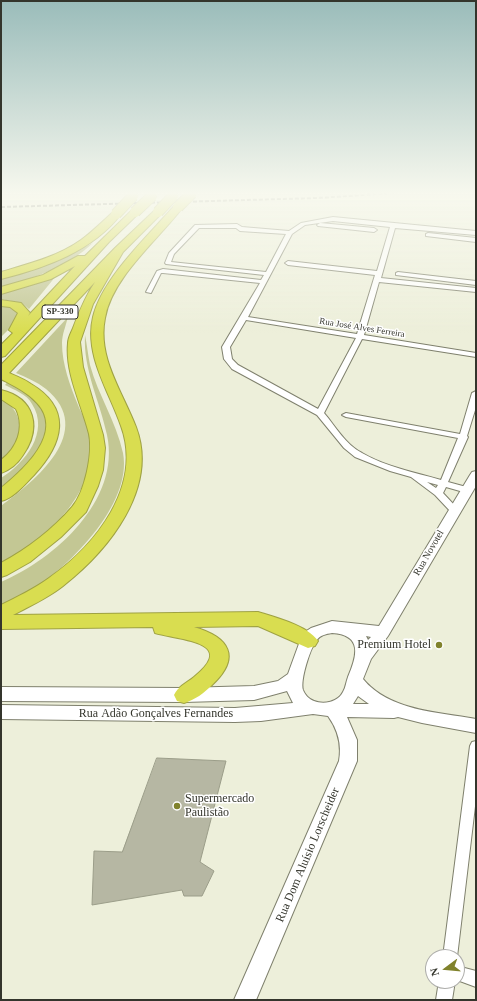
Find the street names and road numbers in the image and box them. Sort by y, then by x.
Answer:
road number: SP-330 [42,305,78,319]
street label: Rua José Alves Ferreira [319,316,405,340]
street label: Rua Novotel [411,528,447,578]
street label: Rua Adão Gonçalves Fernandes [79,707,233,721]
street label: Rua Dom Aluísio Lorscheider [273,785,343,925]

